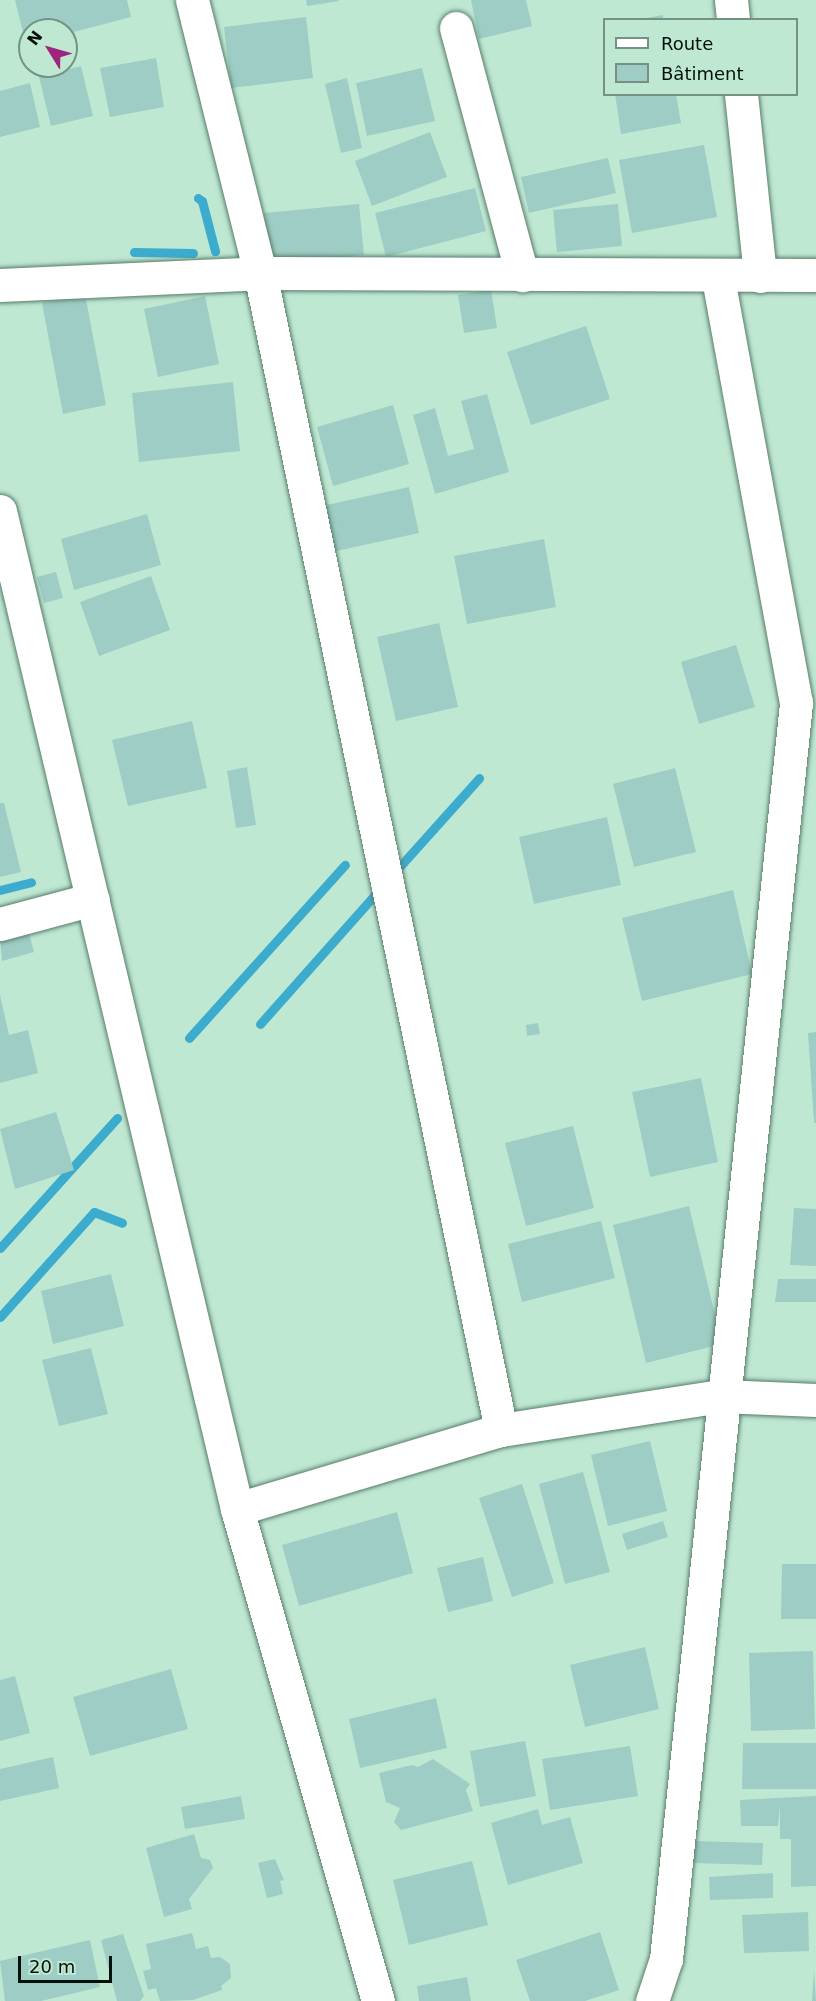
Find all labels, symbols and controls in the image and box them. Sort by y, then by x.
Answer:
north arrow [18,18,78,78]
legend [603,18,798,96]
text: N [23,27,46,49]
text: Route [661,33,713,54]
text: Bâtiment [661,63,744,84]
scale bar [21,1944,116,1982]
text: 20 m [29,1956,75,1977]

